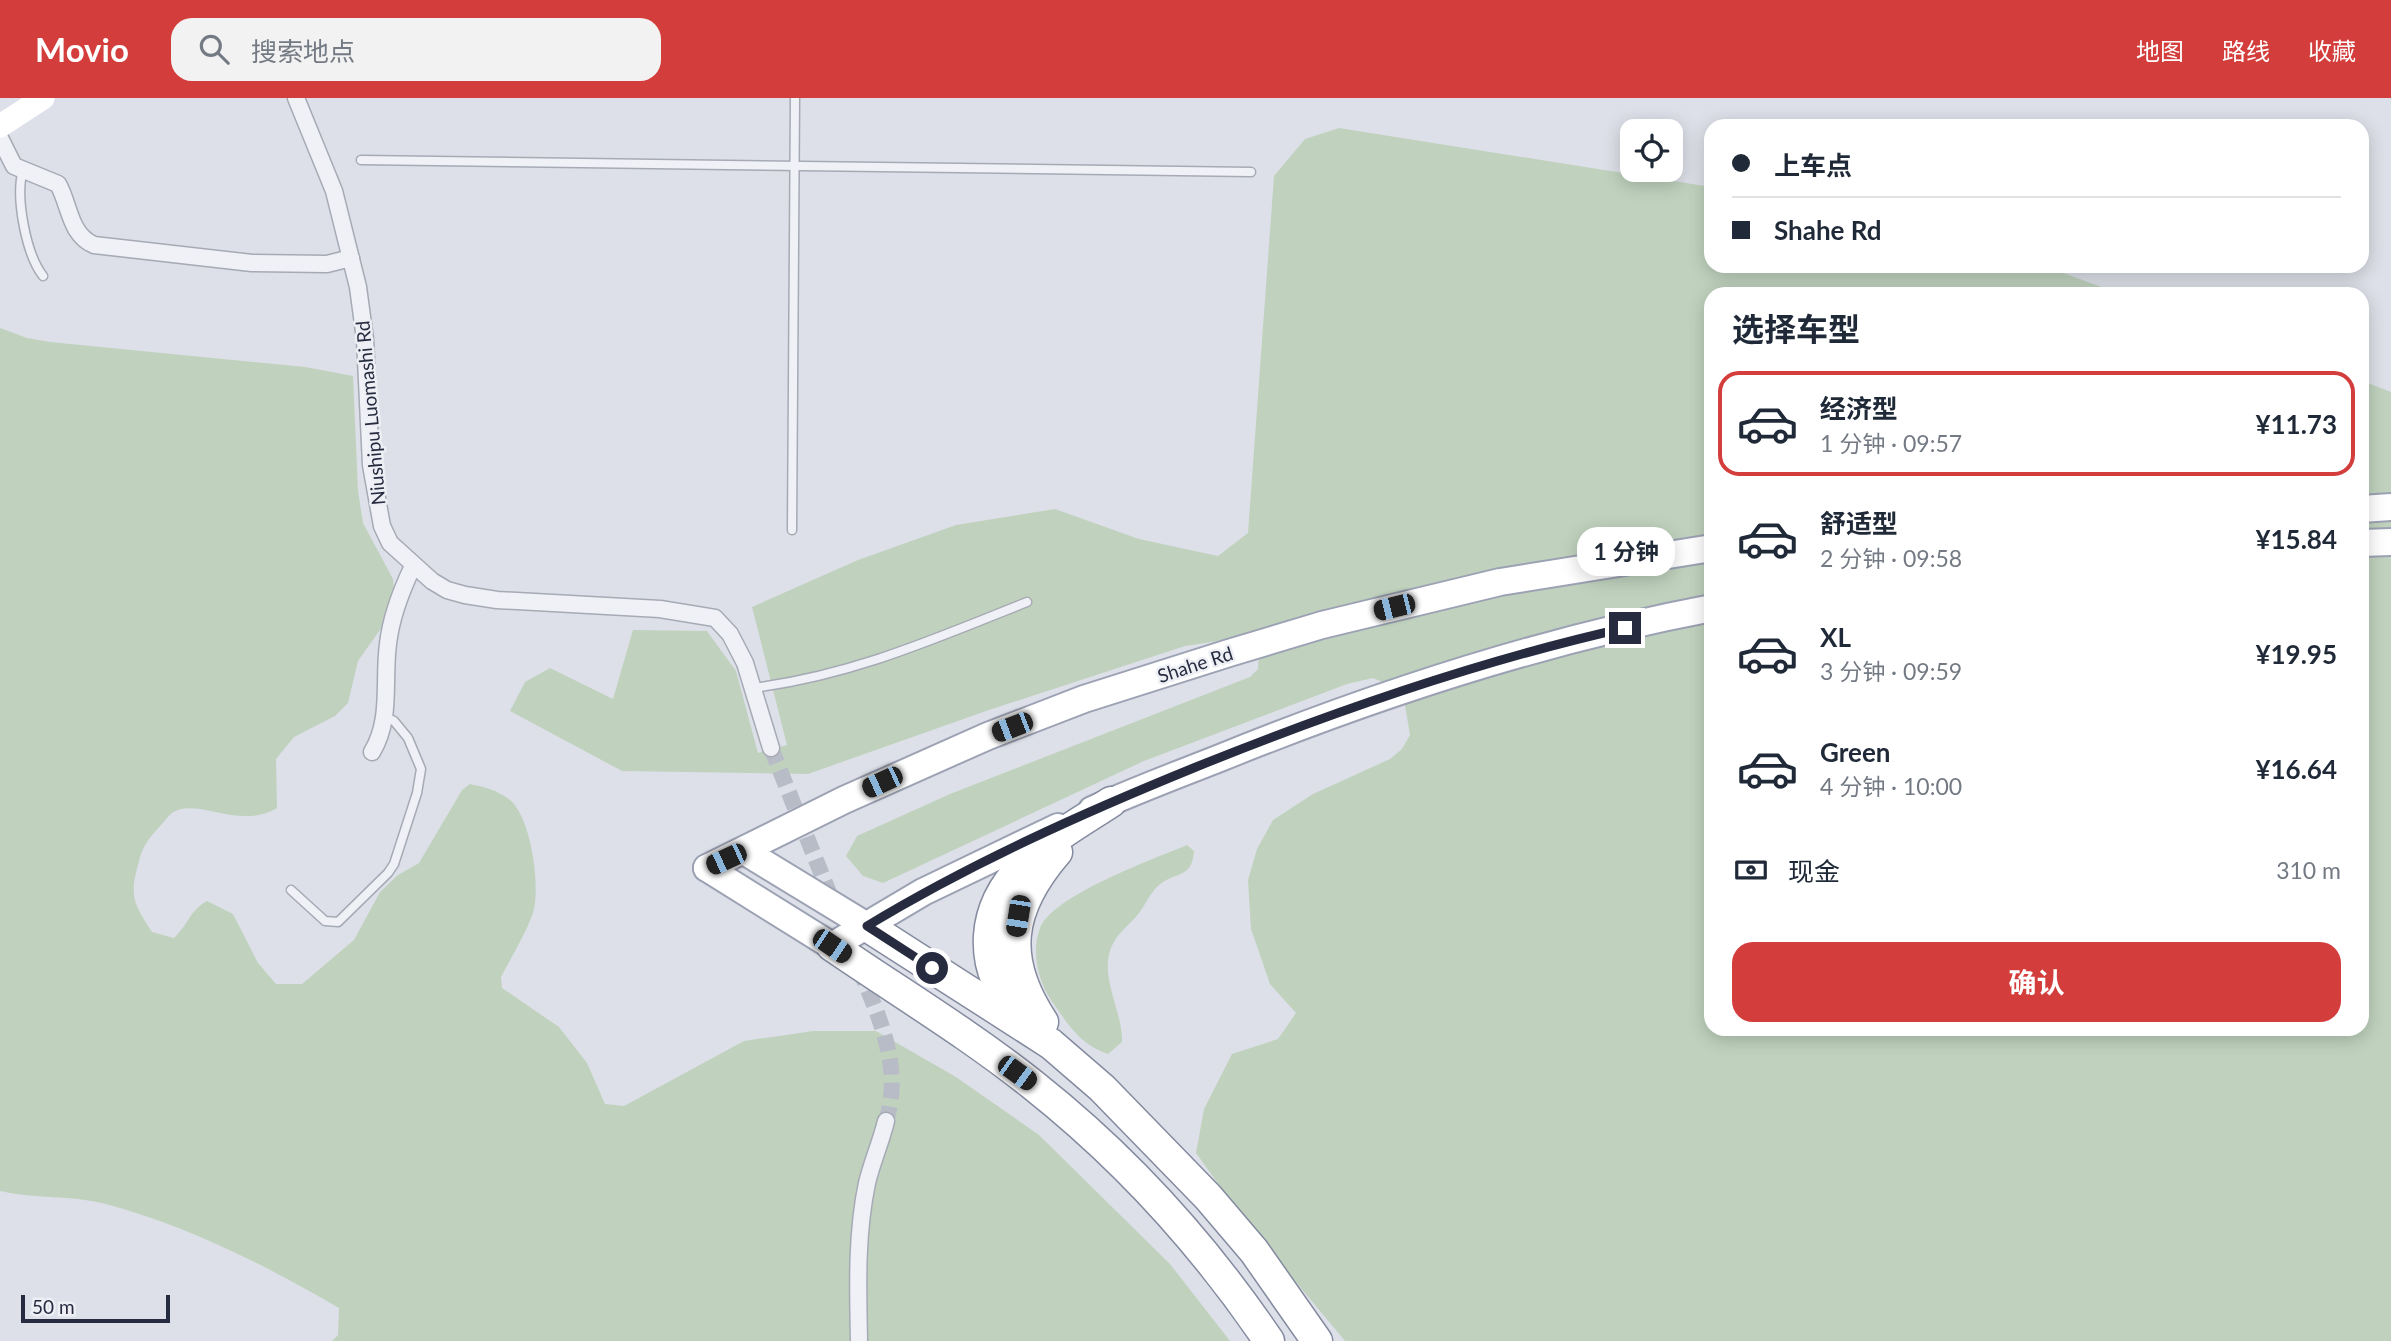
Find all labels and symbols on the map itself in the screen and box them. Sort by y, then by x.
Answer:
street label: Niushipu Luomashi Rd [350,320,390,506]
callout: 1 分钟 [1576,526,1674,575]
car [1372,592,1417,622]
route end [1609,612,1641,644]
street label: Shahe Rd [1154,641,1236,687]
car [989,710,1036,744]
car [859,764,906,800]
car [703,841,750,877]
car [1005,894,1032,938]
car [809,926,856,966]
route start [916,952,948,984]
car [994,1052,1041,1094]
scale bar [21,1292,170,1324]

